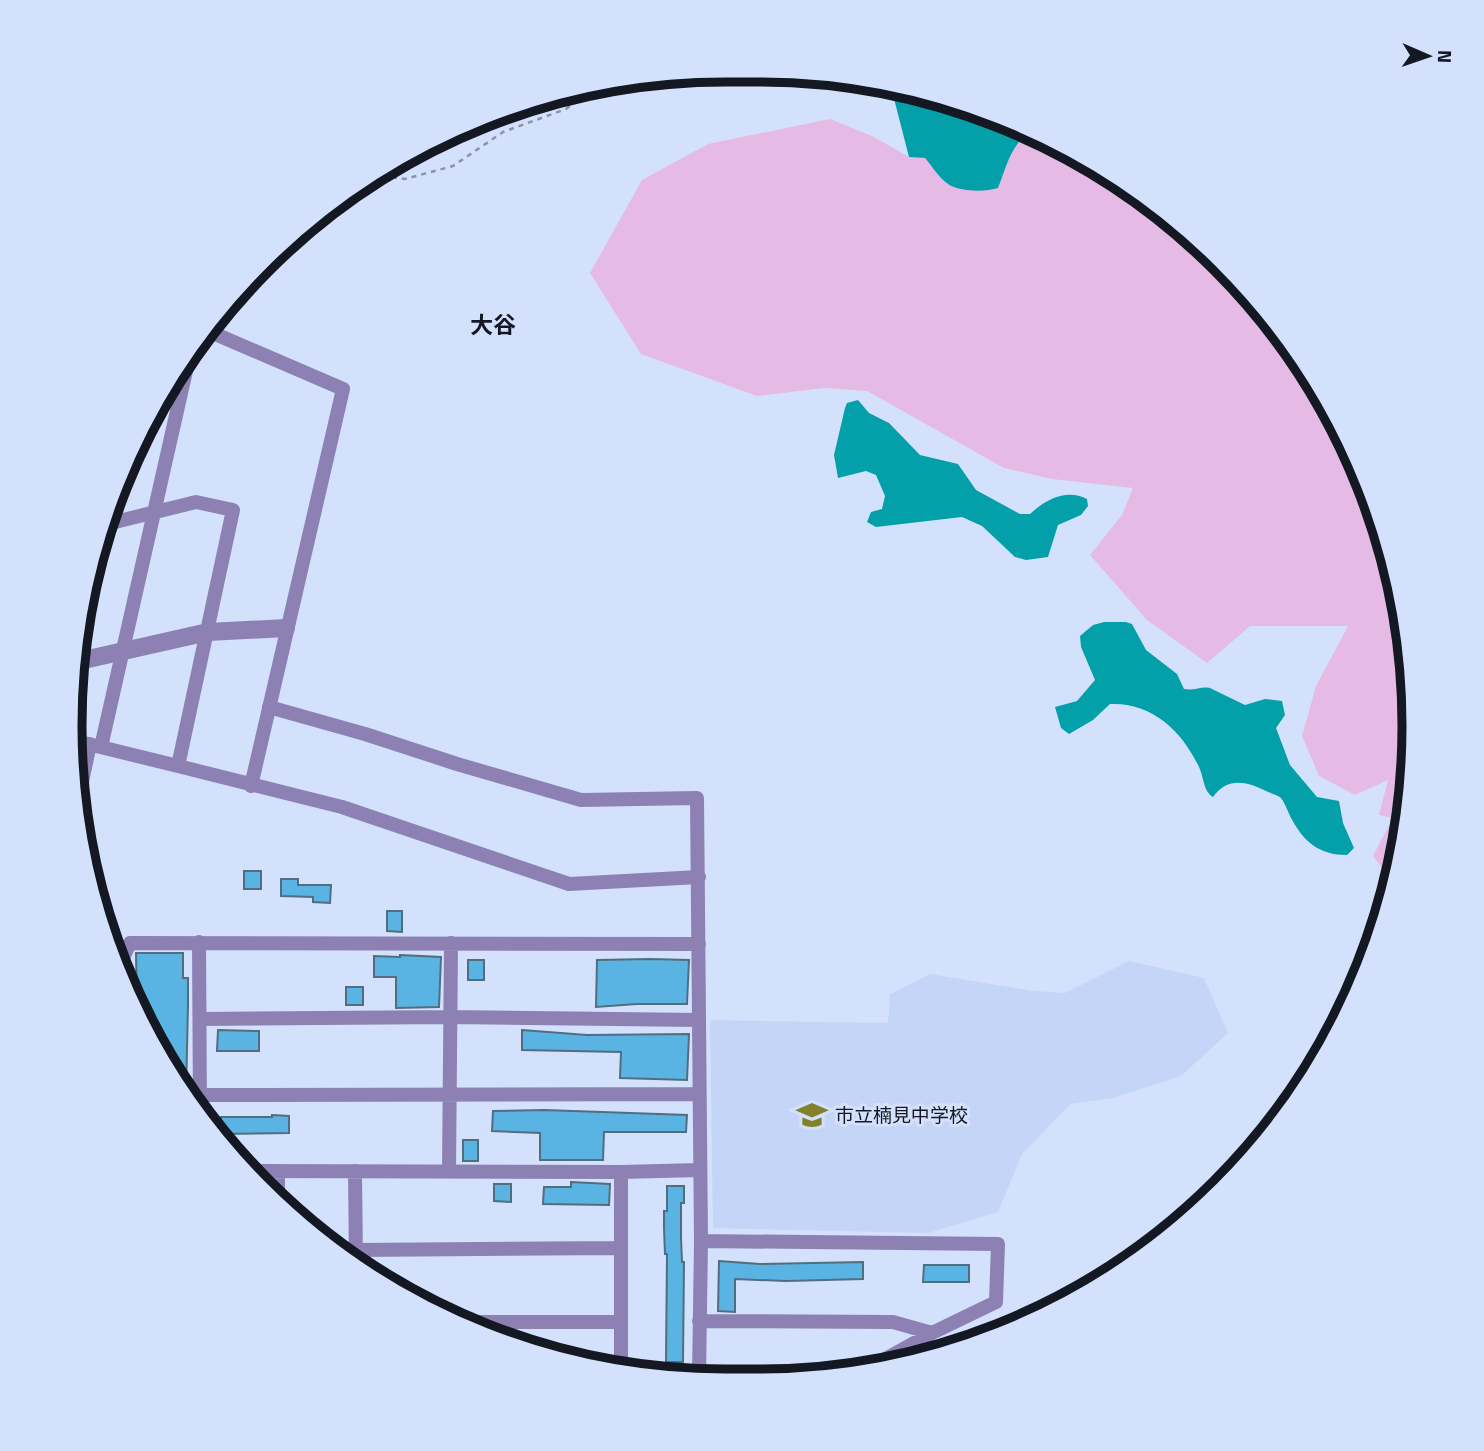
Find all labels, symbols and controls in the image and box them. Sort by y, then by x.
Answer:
north arrow [1393,21,1463,91]
text: N [1431,50,1460,64]
district label: 大谷 [470,307,516,342]
school or university icon: 市立楠見中学校 [795,1098,829,1132]
place label: 市立楠見中学校 [835,1100,968,1129]

